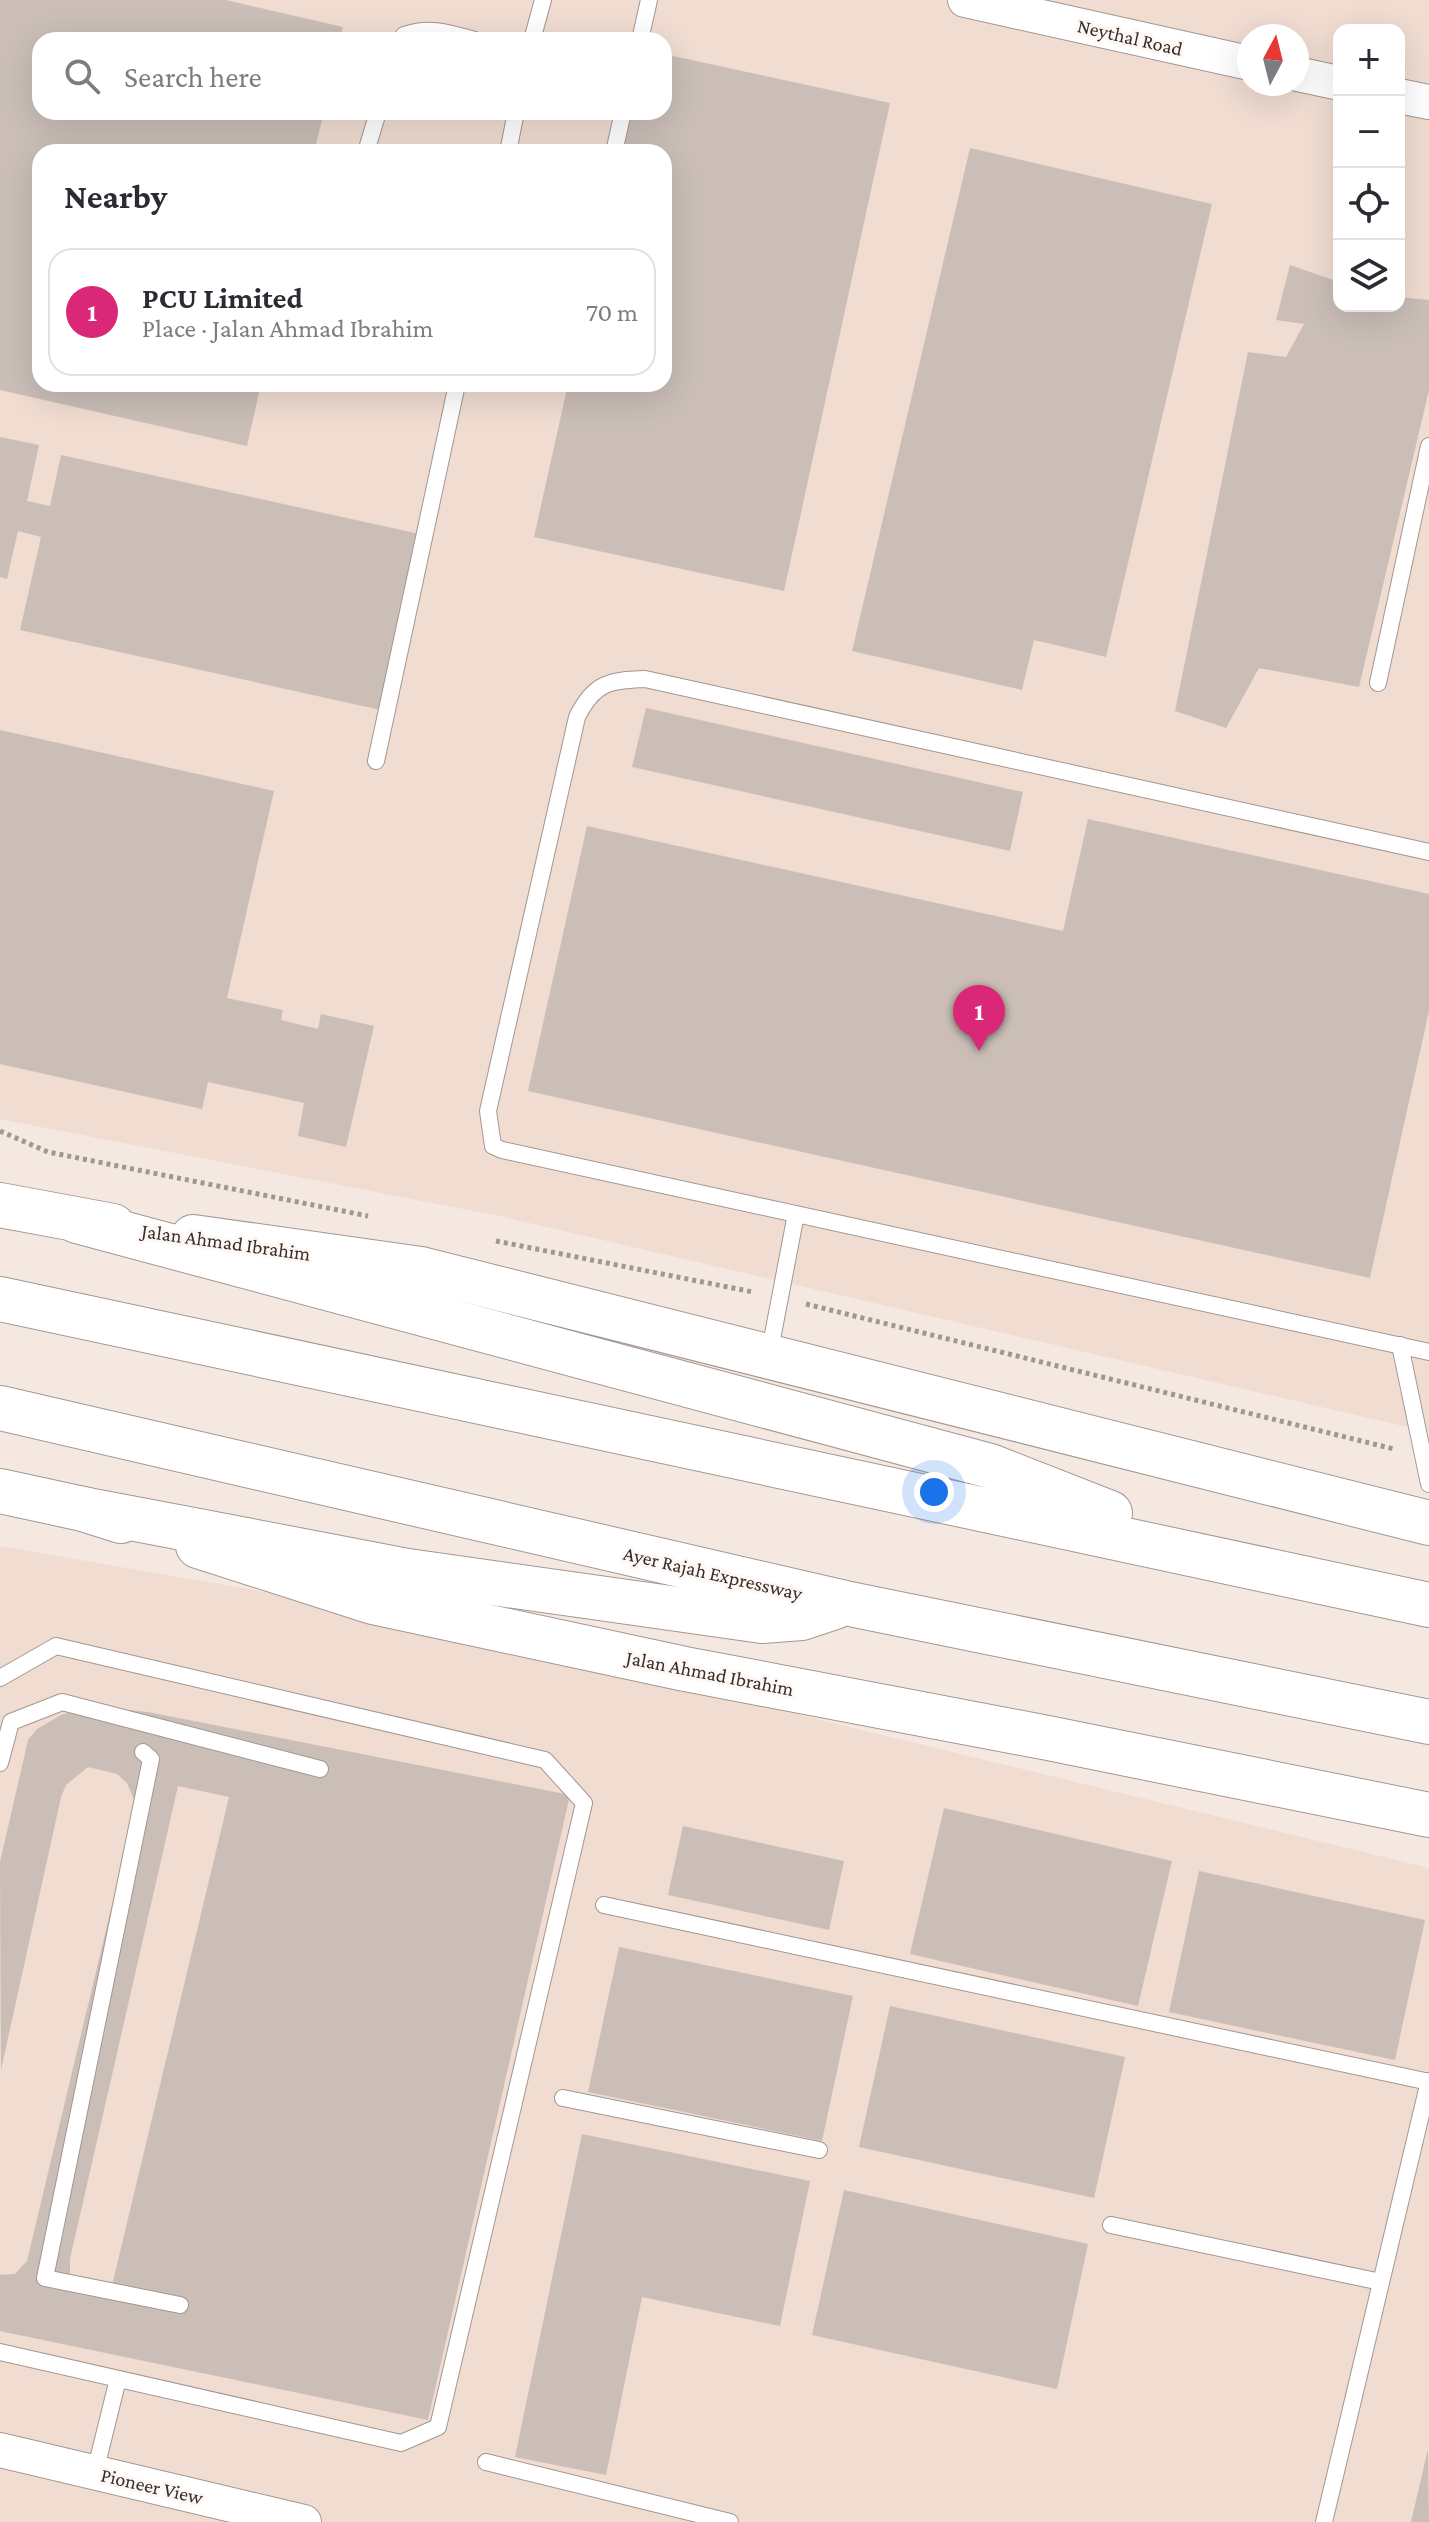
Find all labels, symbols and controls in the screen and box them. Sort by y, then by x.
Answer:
street label: Neythal Road [1075,14,1185,61]
north arrow [1237,24,1309,96]
map controls [1333,24,1405,312]
button: + [1333,24,1405,96]
search box [32,32,672,120]
icon: search [60,54,104,98]
text: Search here [124,60,262,93]
button: − [1333,96,1405,168]
button: locate [1333,168,1405,240]
text: Nearby [64,178,167,215]
button: layers [1333,240,1405,312]
text: PCU Limited [142,281,303,314]
text: 1 [87,298,97,327]
text: 70 m [586,298,638,327]
text: Place · Jalan Ahmad Ibrahim [142,314,433,343]
pin: 1 [953,985,1005,1051]
street label: Jalan Ahmad Ibrahim [138,1219,312,1266]
your location [914,1472,954,1512]
street label: Ayer Rajah Expressway [621,1542,805,1605]
street label: Jalan Ahmad Ibrahim [622,1646,796,1701]
street label: Pioneer View [99,2464,205,2508]

